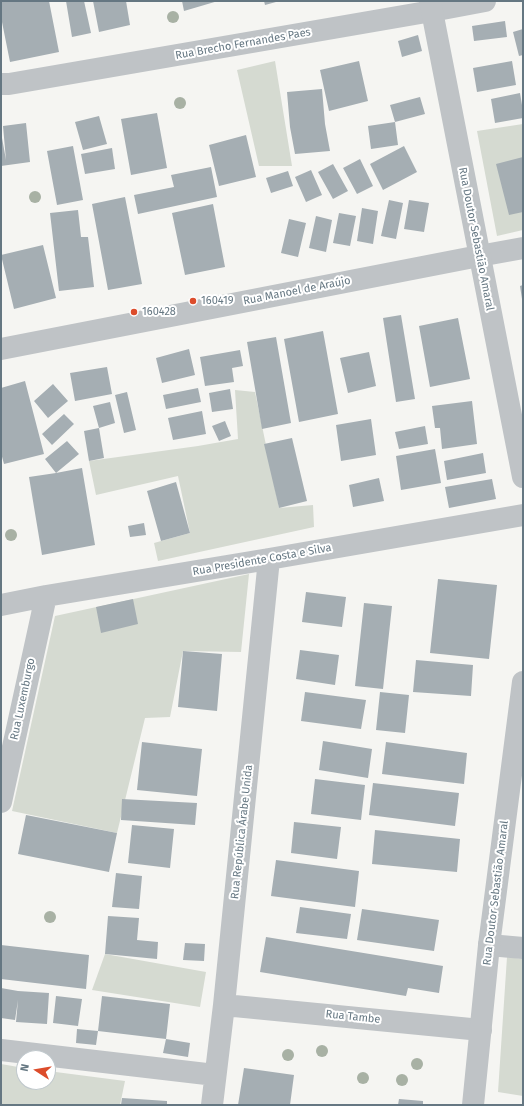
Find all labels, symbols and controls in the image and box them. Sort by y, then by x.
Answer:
street label: Rua Brecho Fernandes Paes [174,26,312,62]
street label: Rua Doutor Sebastião Amaral [456,166,496,312]
street label: Rua Manoel de Araújo [242,274,352,308]
place label: 160419 [201,294,234,308]
marker: 160419 [188,296,198,306]
place label: 160428 [142,305,176,319]
marker: 160428 [129,307,139,317]
street label: Rua Presidente Costa e Silva [192,541,332,579]
street label: Rua Luxemburgo [8,657,38,741]
street label: Rua República Árabe Unida [228,764,256,900]
street label: Rua Doutor Sebastião Amaral [481,820,511,966]
street label: Rua Tambe [325,1008,381,1026]
north arrow [16,1050,56,1090]
text: N [18,1063,32,1073]

